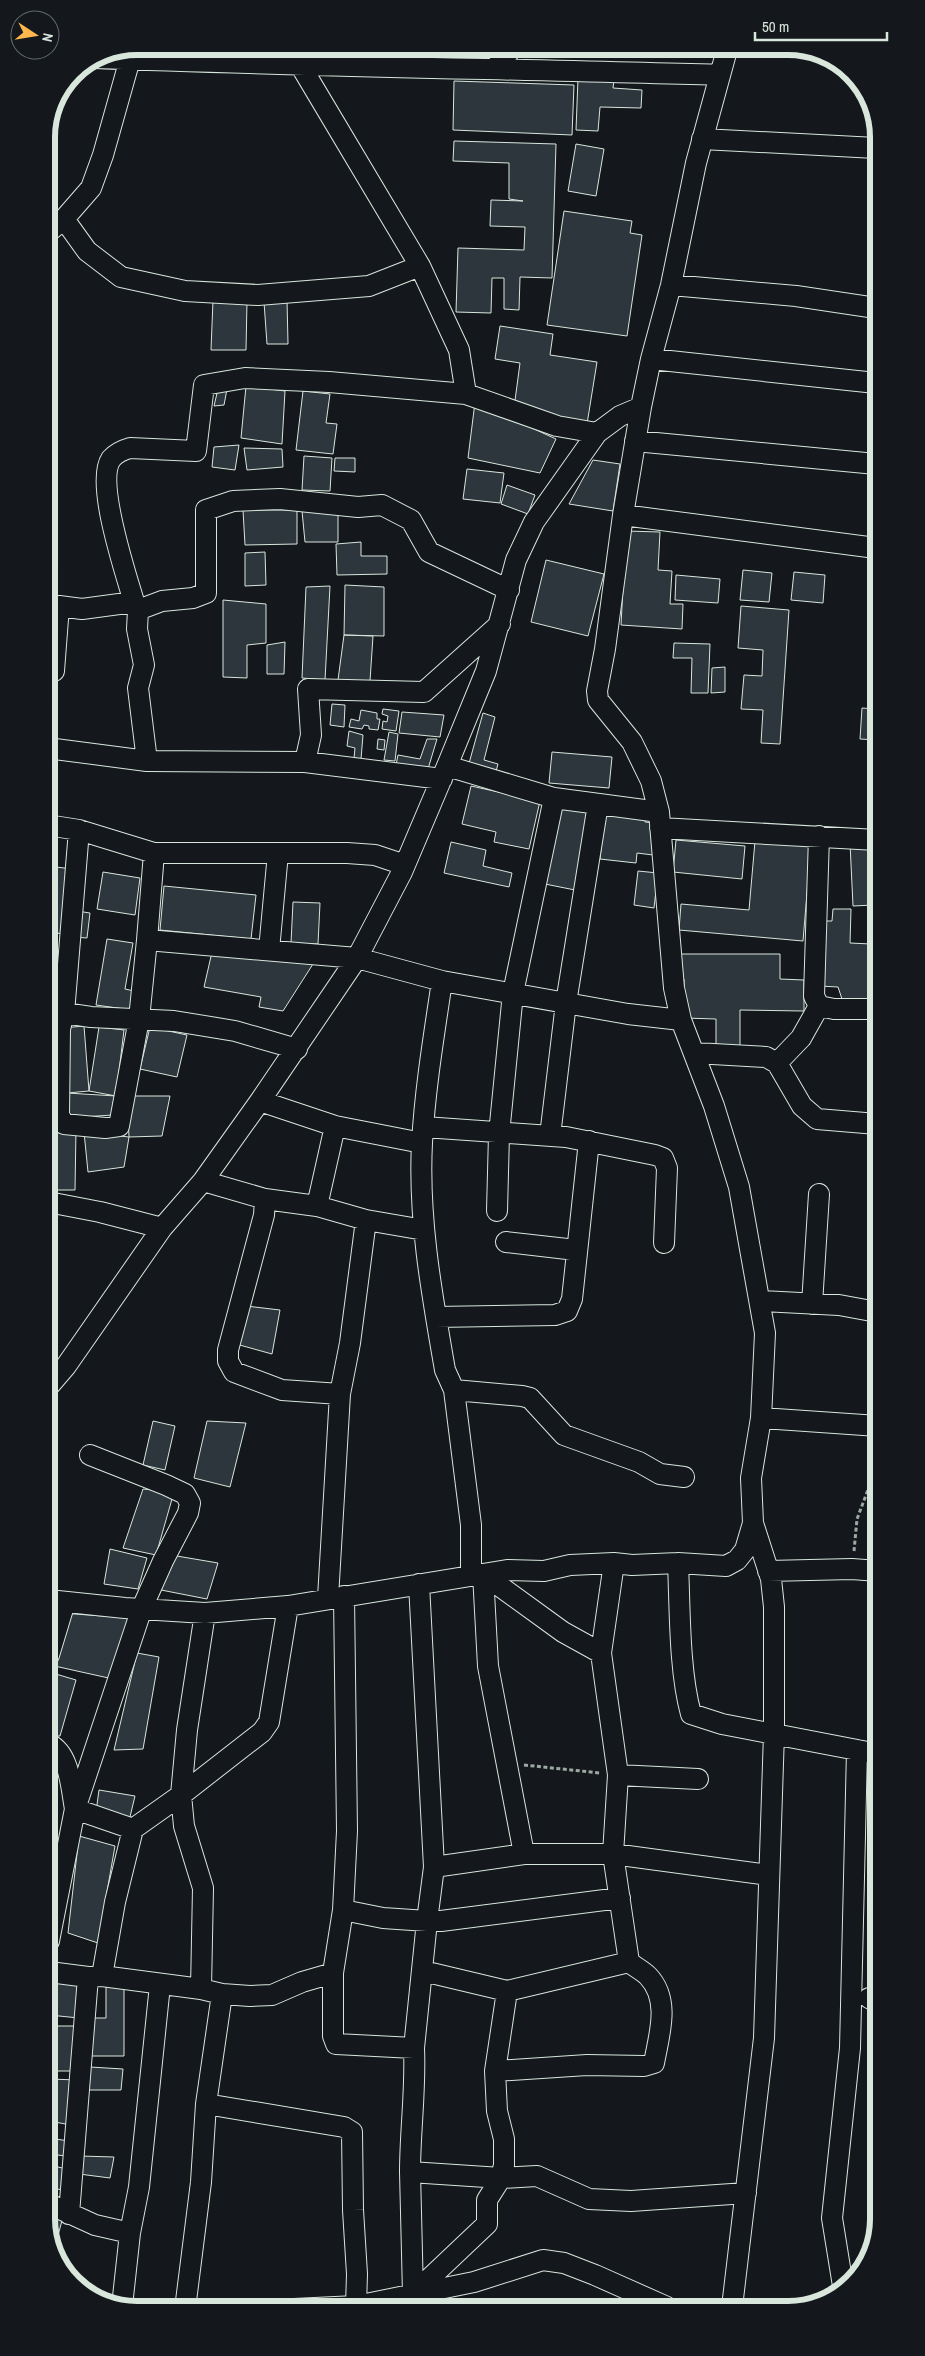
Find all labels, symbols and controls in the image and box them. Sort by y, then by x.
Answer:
north arrow [10,10,60,60]
scale bar [755,10,888,42]
text: 50 m [762,16,789,37]
text: N [38,32,57,44]

